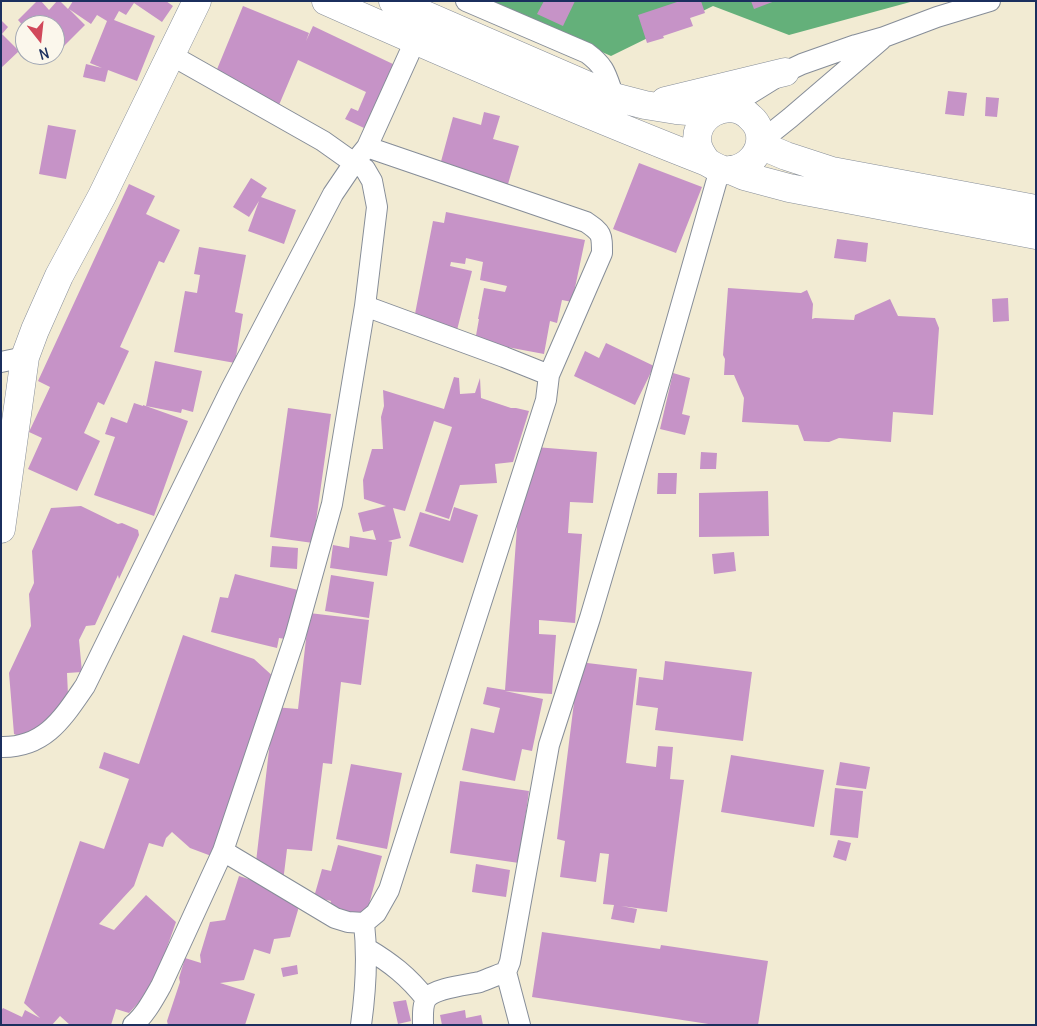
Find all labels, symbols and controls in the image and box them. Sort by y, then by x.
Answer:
north arrow [15,15,65,65]
text: N [37,43,51,63]

